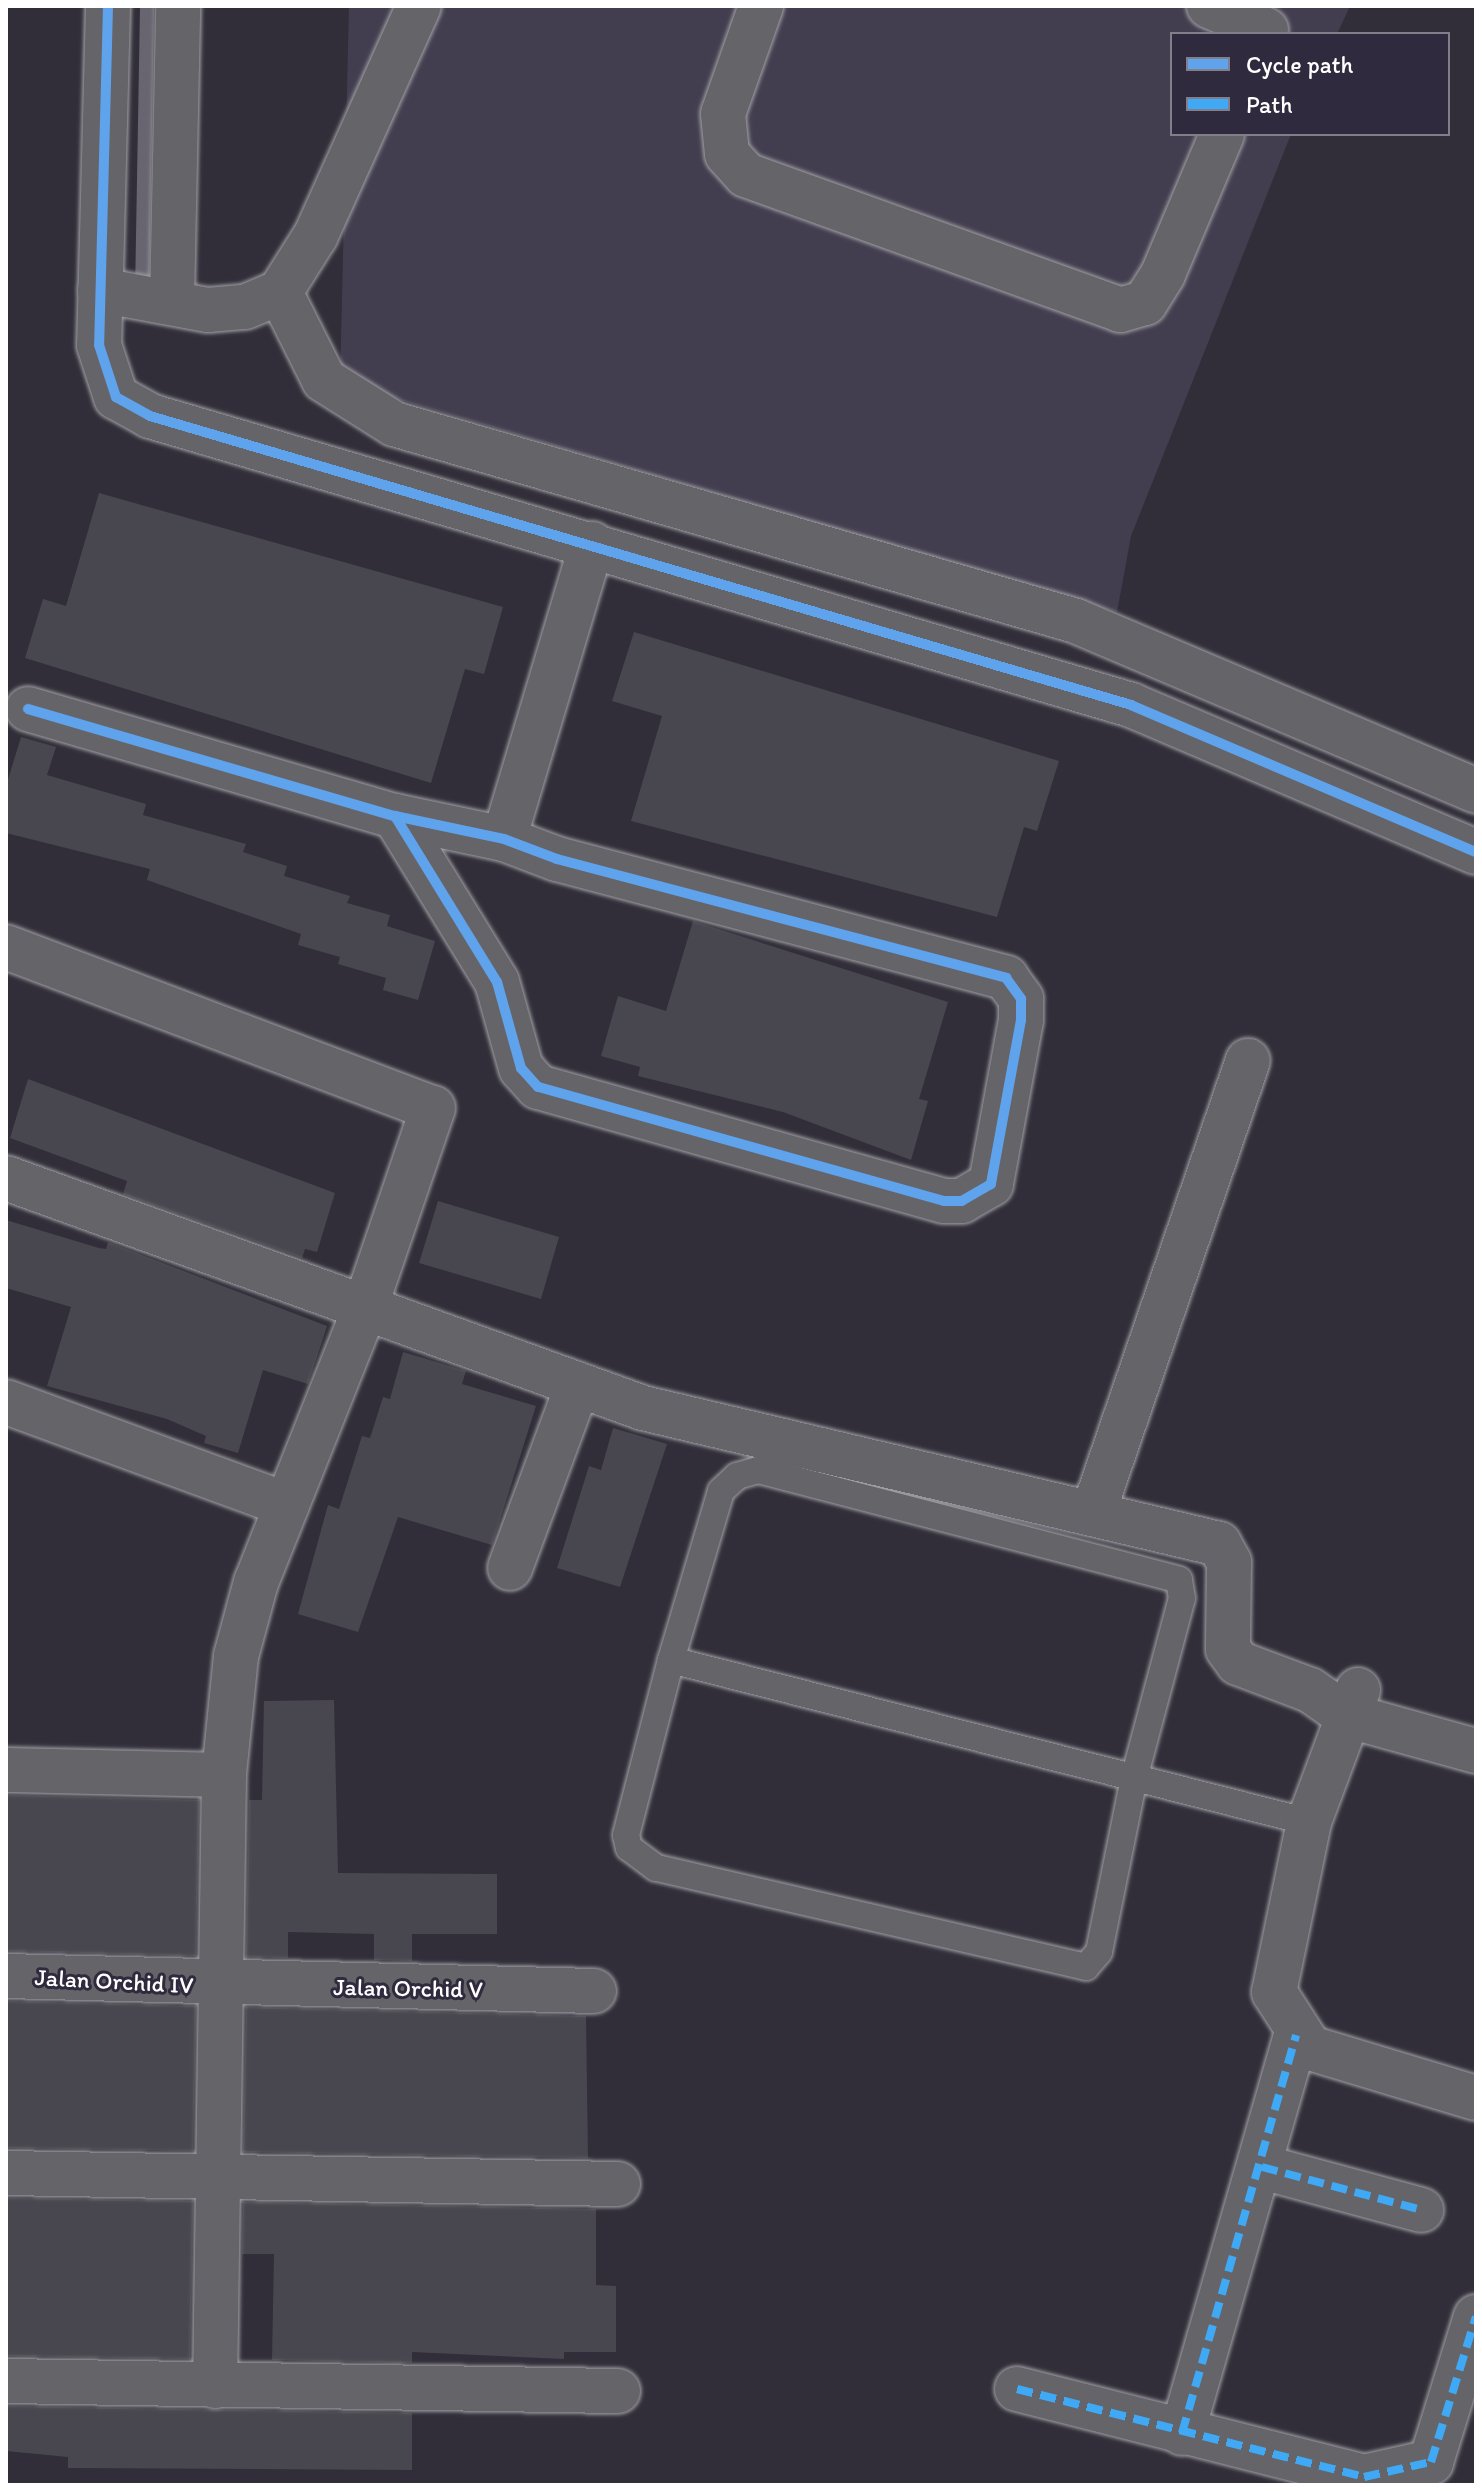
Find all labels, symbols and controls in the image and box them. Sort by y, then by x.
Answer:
legend [1170,32,1450,136]
text: Cycle path [1246,50,1353,79]
text: Path [1246,90,1293,119]
street label: Jalan Orchid IV [34,1962,194,2000]
street label: Jalan Orchid V [333,1972,483,2004]

